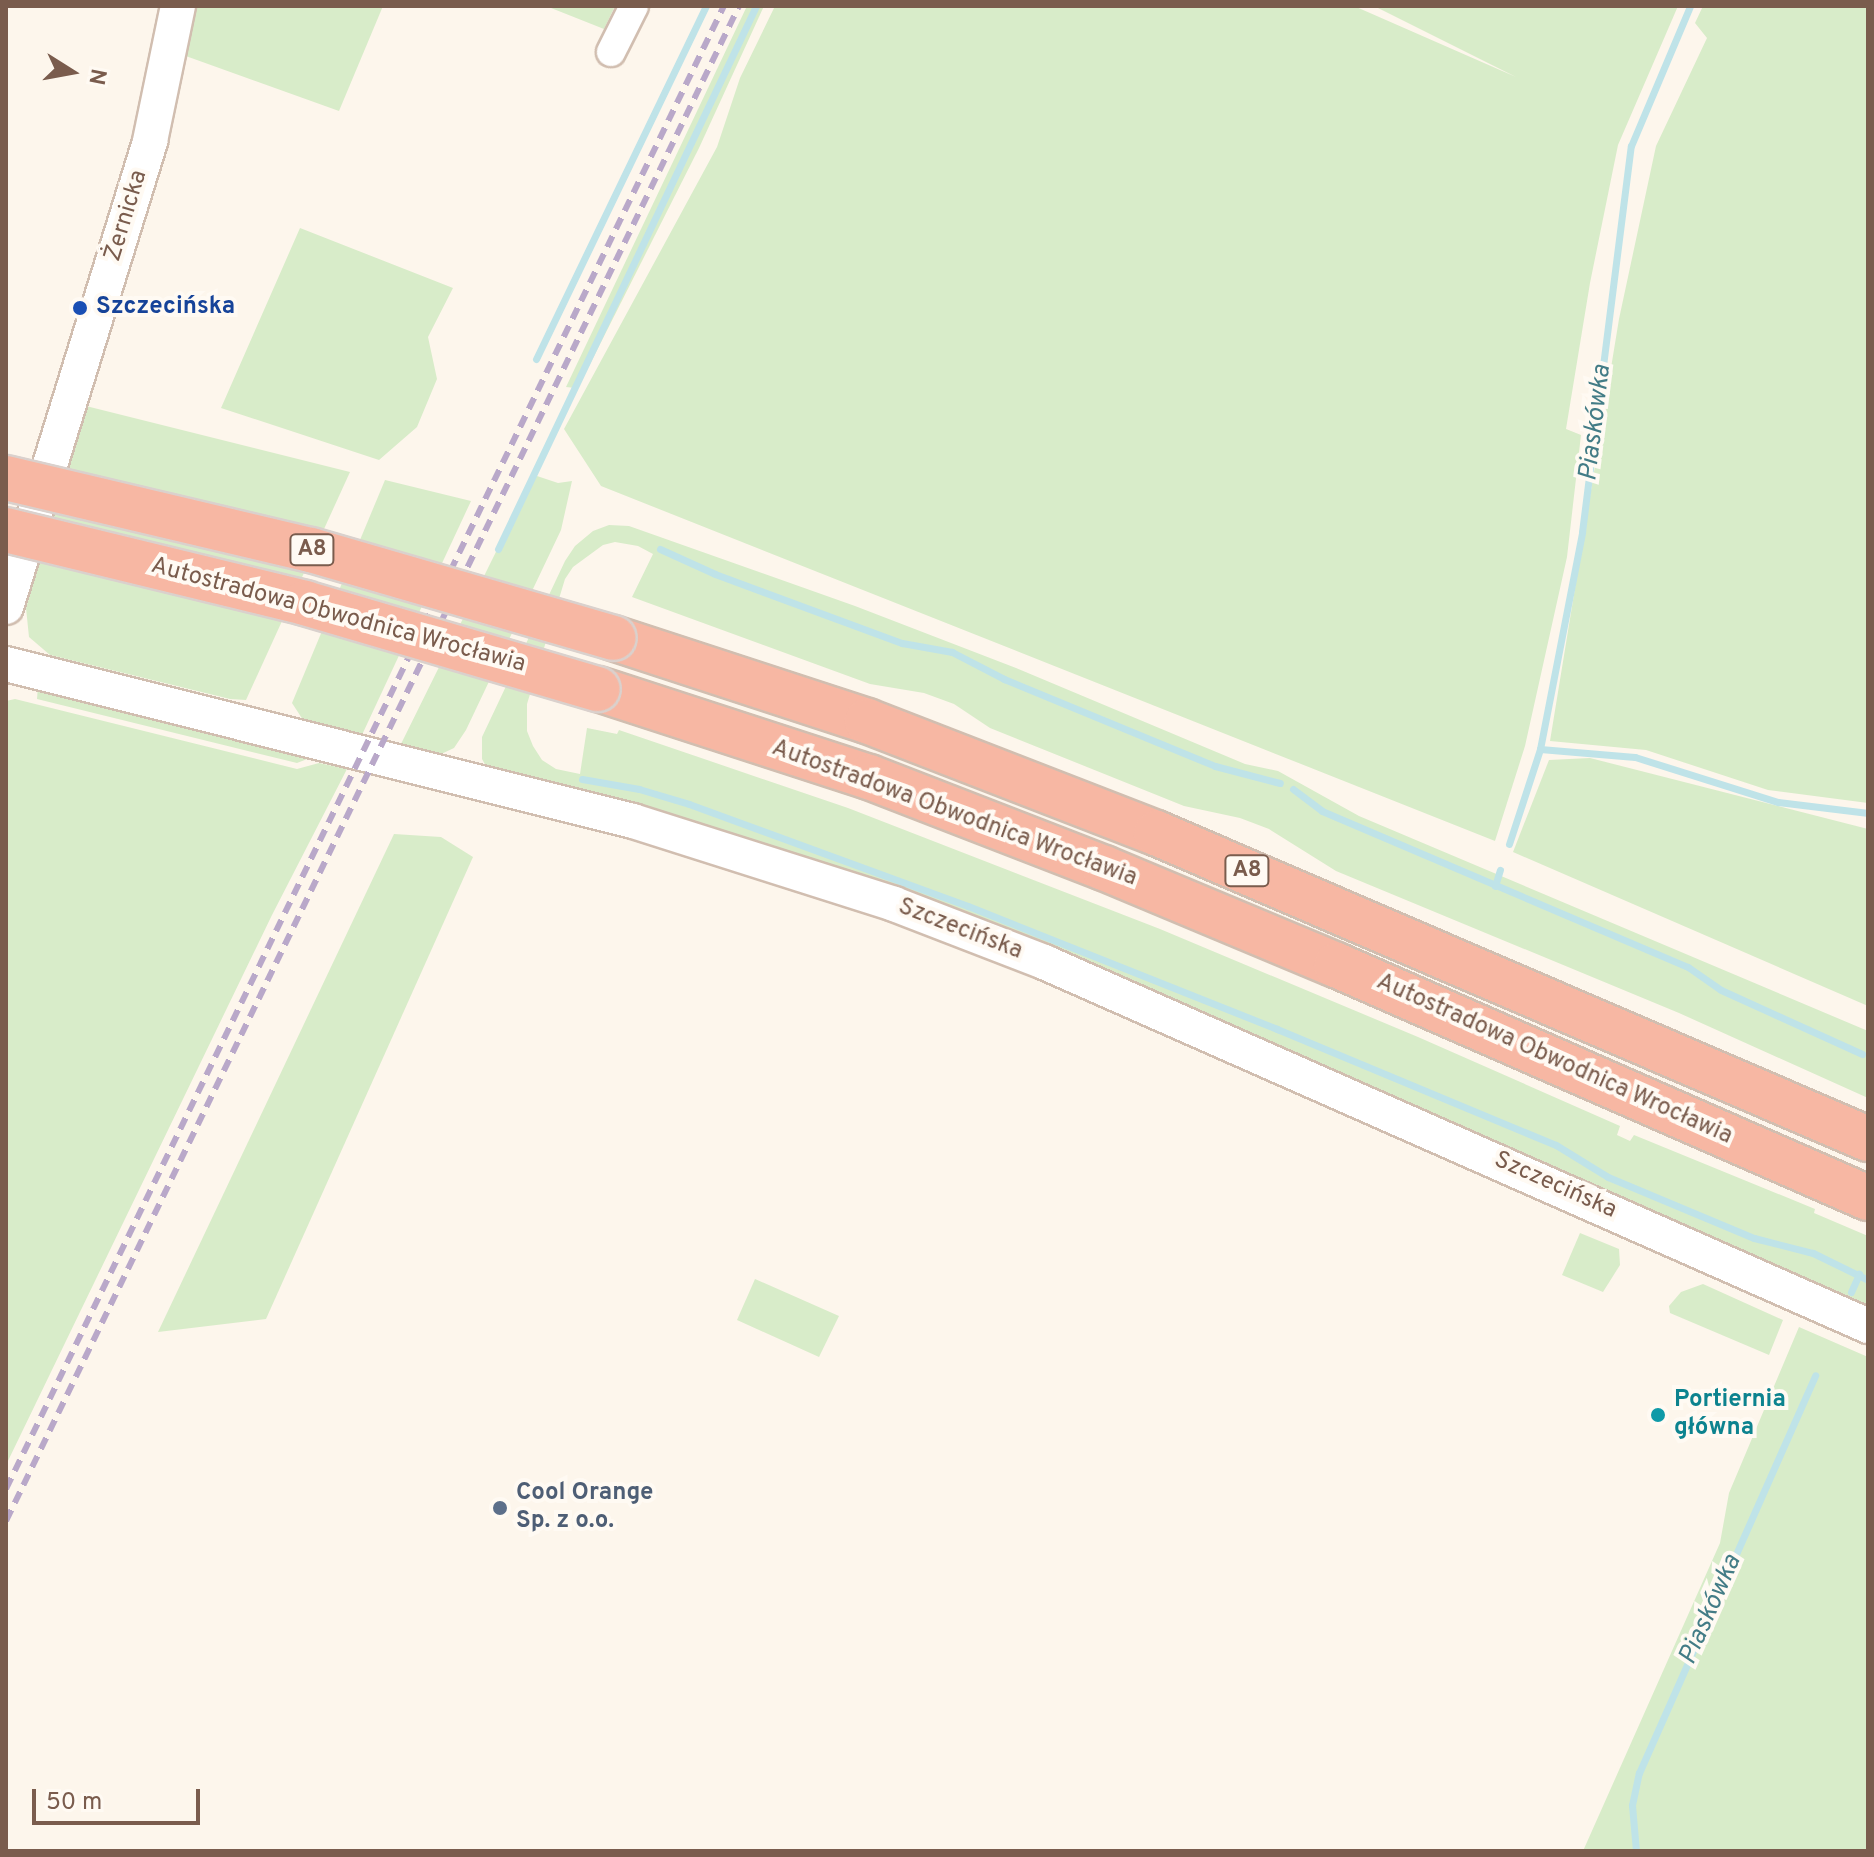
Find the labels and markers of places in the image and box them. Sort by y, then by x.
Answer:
place label: Szczecińska [96,294,235,322]
marker: Szczecińska [71,299,89,317]
place label: Portiernia główna [1674,1387,1786,1443]
marker: Portiernia główna [1649,1406,1667,1424]
place label: Cool Orange Sp. z o.o. [516,1480,653,1536]
marker: Cool Orange Sp. z o.o. [491,1499,509,1517]

